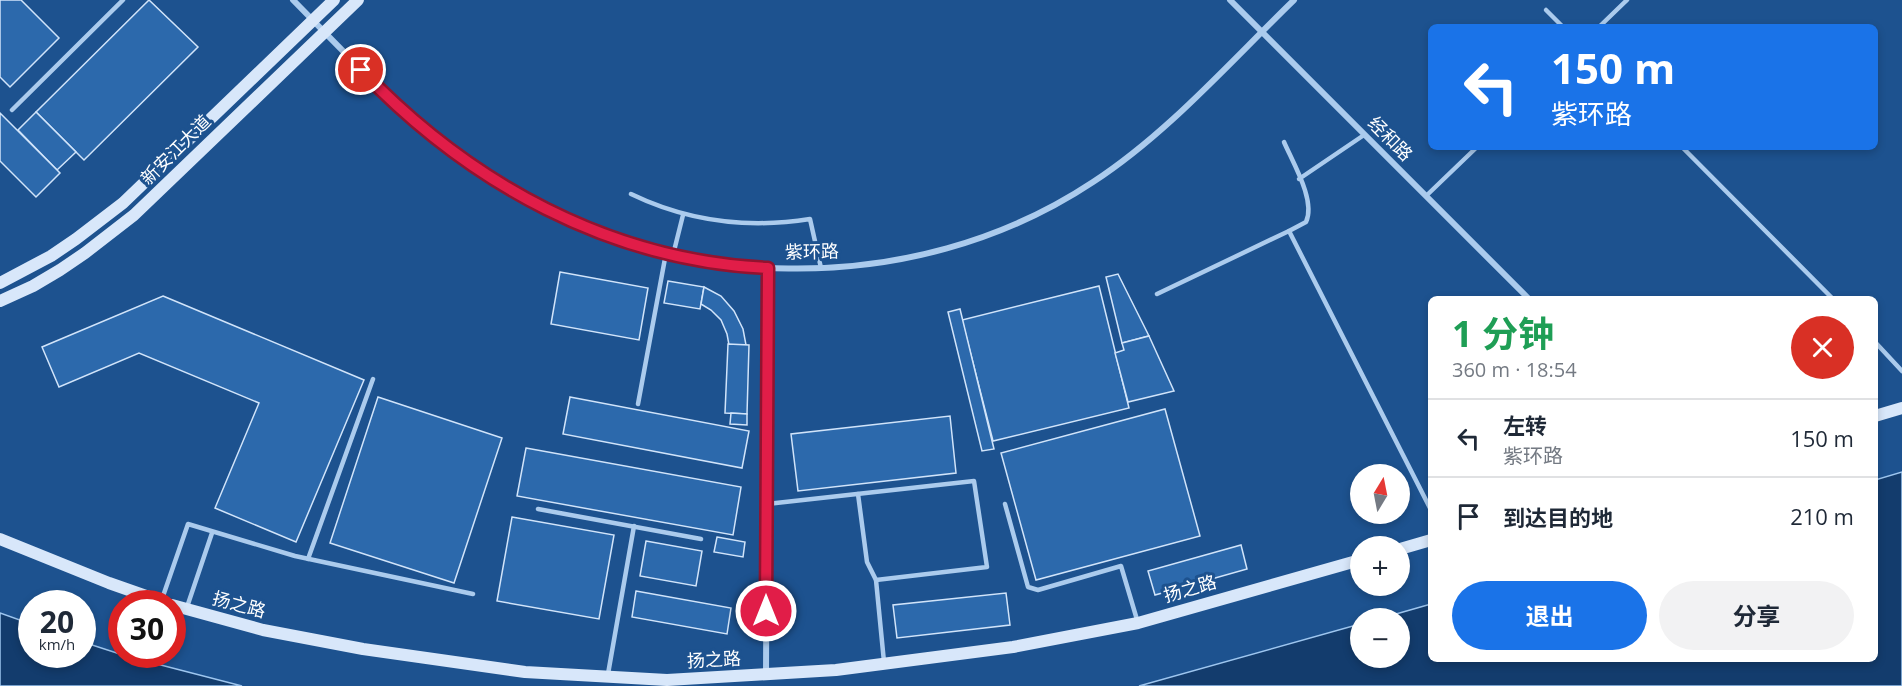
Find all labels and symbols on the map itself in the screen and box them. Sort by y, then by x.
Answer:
pin [335,44,386,95]
street label: 新安江大道 [135,109,216,190]
street label: 经和路 [1363,111,1418,166]
street label: 紫环路 [785,239,839,263]
north arrow [1350,464,1410,524]
street label: 扬之路 [1160,569,1219,607]
position arrow [734,579,798,643]
street label: 扬之路 [210,585,268,623]
speed limit sign: 30 [108,590,186,668]
street label: 扬之路 [686,646,742,672]

